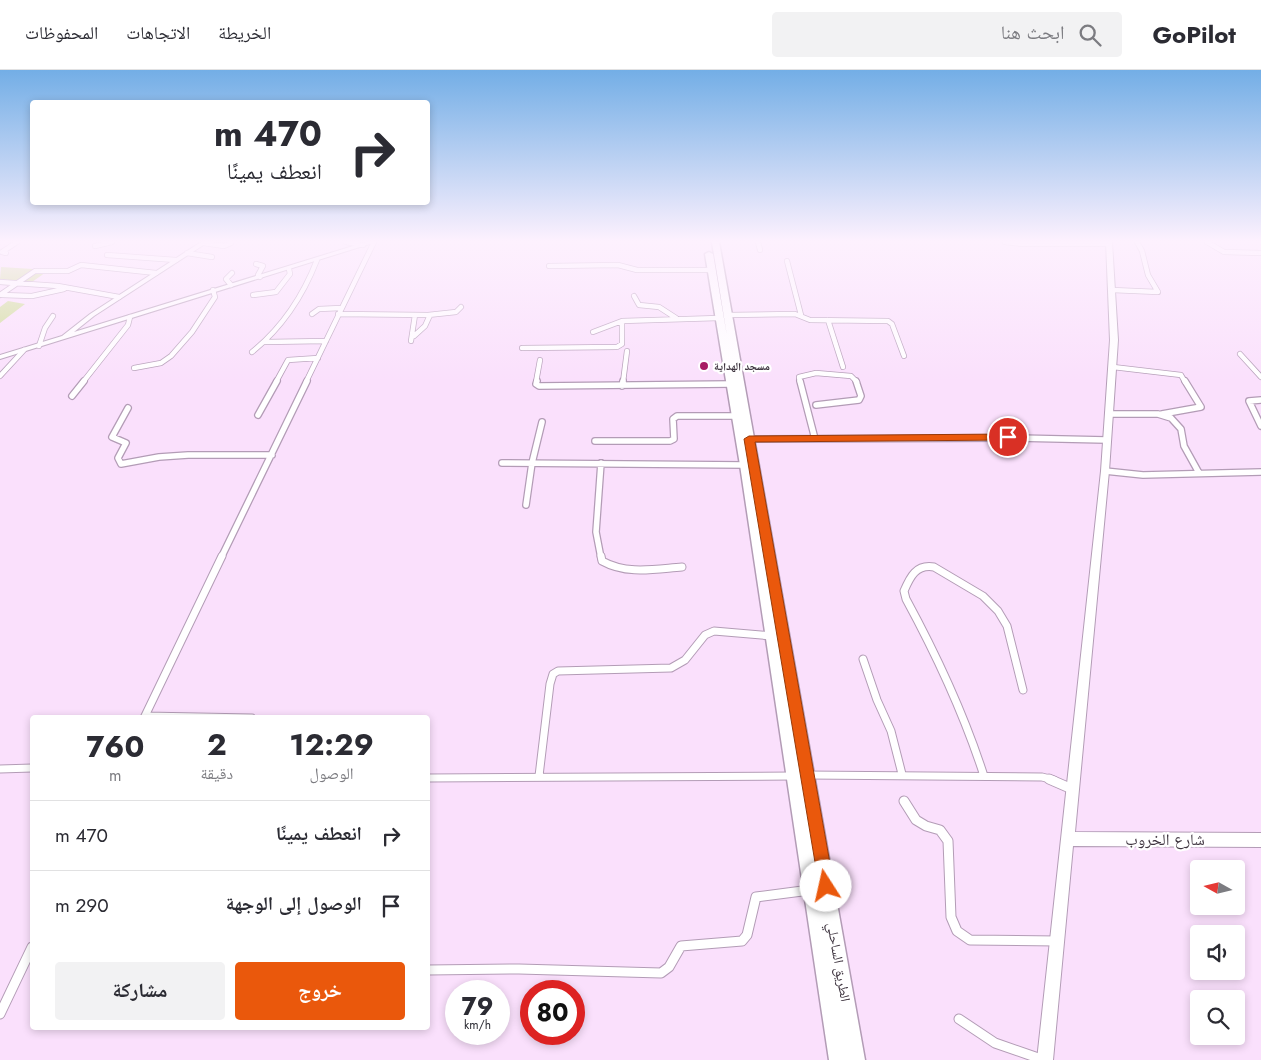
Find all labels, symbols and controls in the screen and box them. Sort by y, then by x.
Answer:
search box [772,12,1122,57]
text: GoPilot [1152,17,1236,52]
text: ابحث هنا [1001,19,1064,46]
text: المحفوظات [25,20,98,46]
text: الاتجاهات [126,20,190,46]
text: الخريطة [218,20,271,46]
icon: search [1076,21,1104,49]
text: 470 m [214,109,322,159]
icon: right [340,120,405,185]
text: انعطف يمينًا [227,155,322,187]
place label: مسجد الهداية [714,358,770,374]
marker: مسجد الهداية [698,360,710,372]
pin [987,416,1029,458]
icon: arrive [994,423,1022,451]
text: 2 [207,723,227,766]
text: 12:29 [289,723,374,766]
text: 760 [86,725,144,768]
text: دقيقة [201,762,233,785]
text: الوصول [309,762,354,785]
text: m [109,764,122,787]
text: انعطف يمينًا [276,820,362,847]
text: 470 m [55,822,108,849]
icon: right [377,822,405,850]
street label: شارع الخروب [1125,828,1205,851]
position arrow [799,859,851,911]
north arrow [1190,860,1245,915]
map controls [1190,860,1245,1045]
text: الوصول إلى الوجهة [226,890,362,917]
text: 290 m [55,892,109,919]
icon: arrive [377,892,405,920]
street label: الطريق الساحلي [821,921,856,1003]
button: sound [1190,925,1245,980]
button: مشاركة [55,962,225,1020]
button: خروج [235,962,405,1020]
speed limit sign: 80 [520,980,585,1045]
text: 79 [462,988,493,1024]
button: search [1190,990,1245,1045]
text: km/h [464,1016,491,1034]

